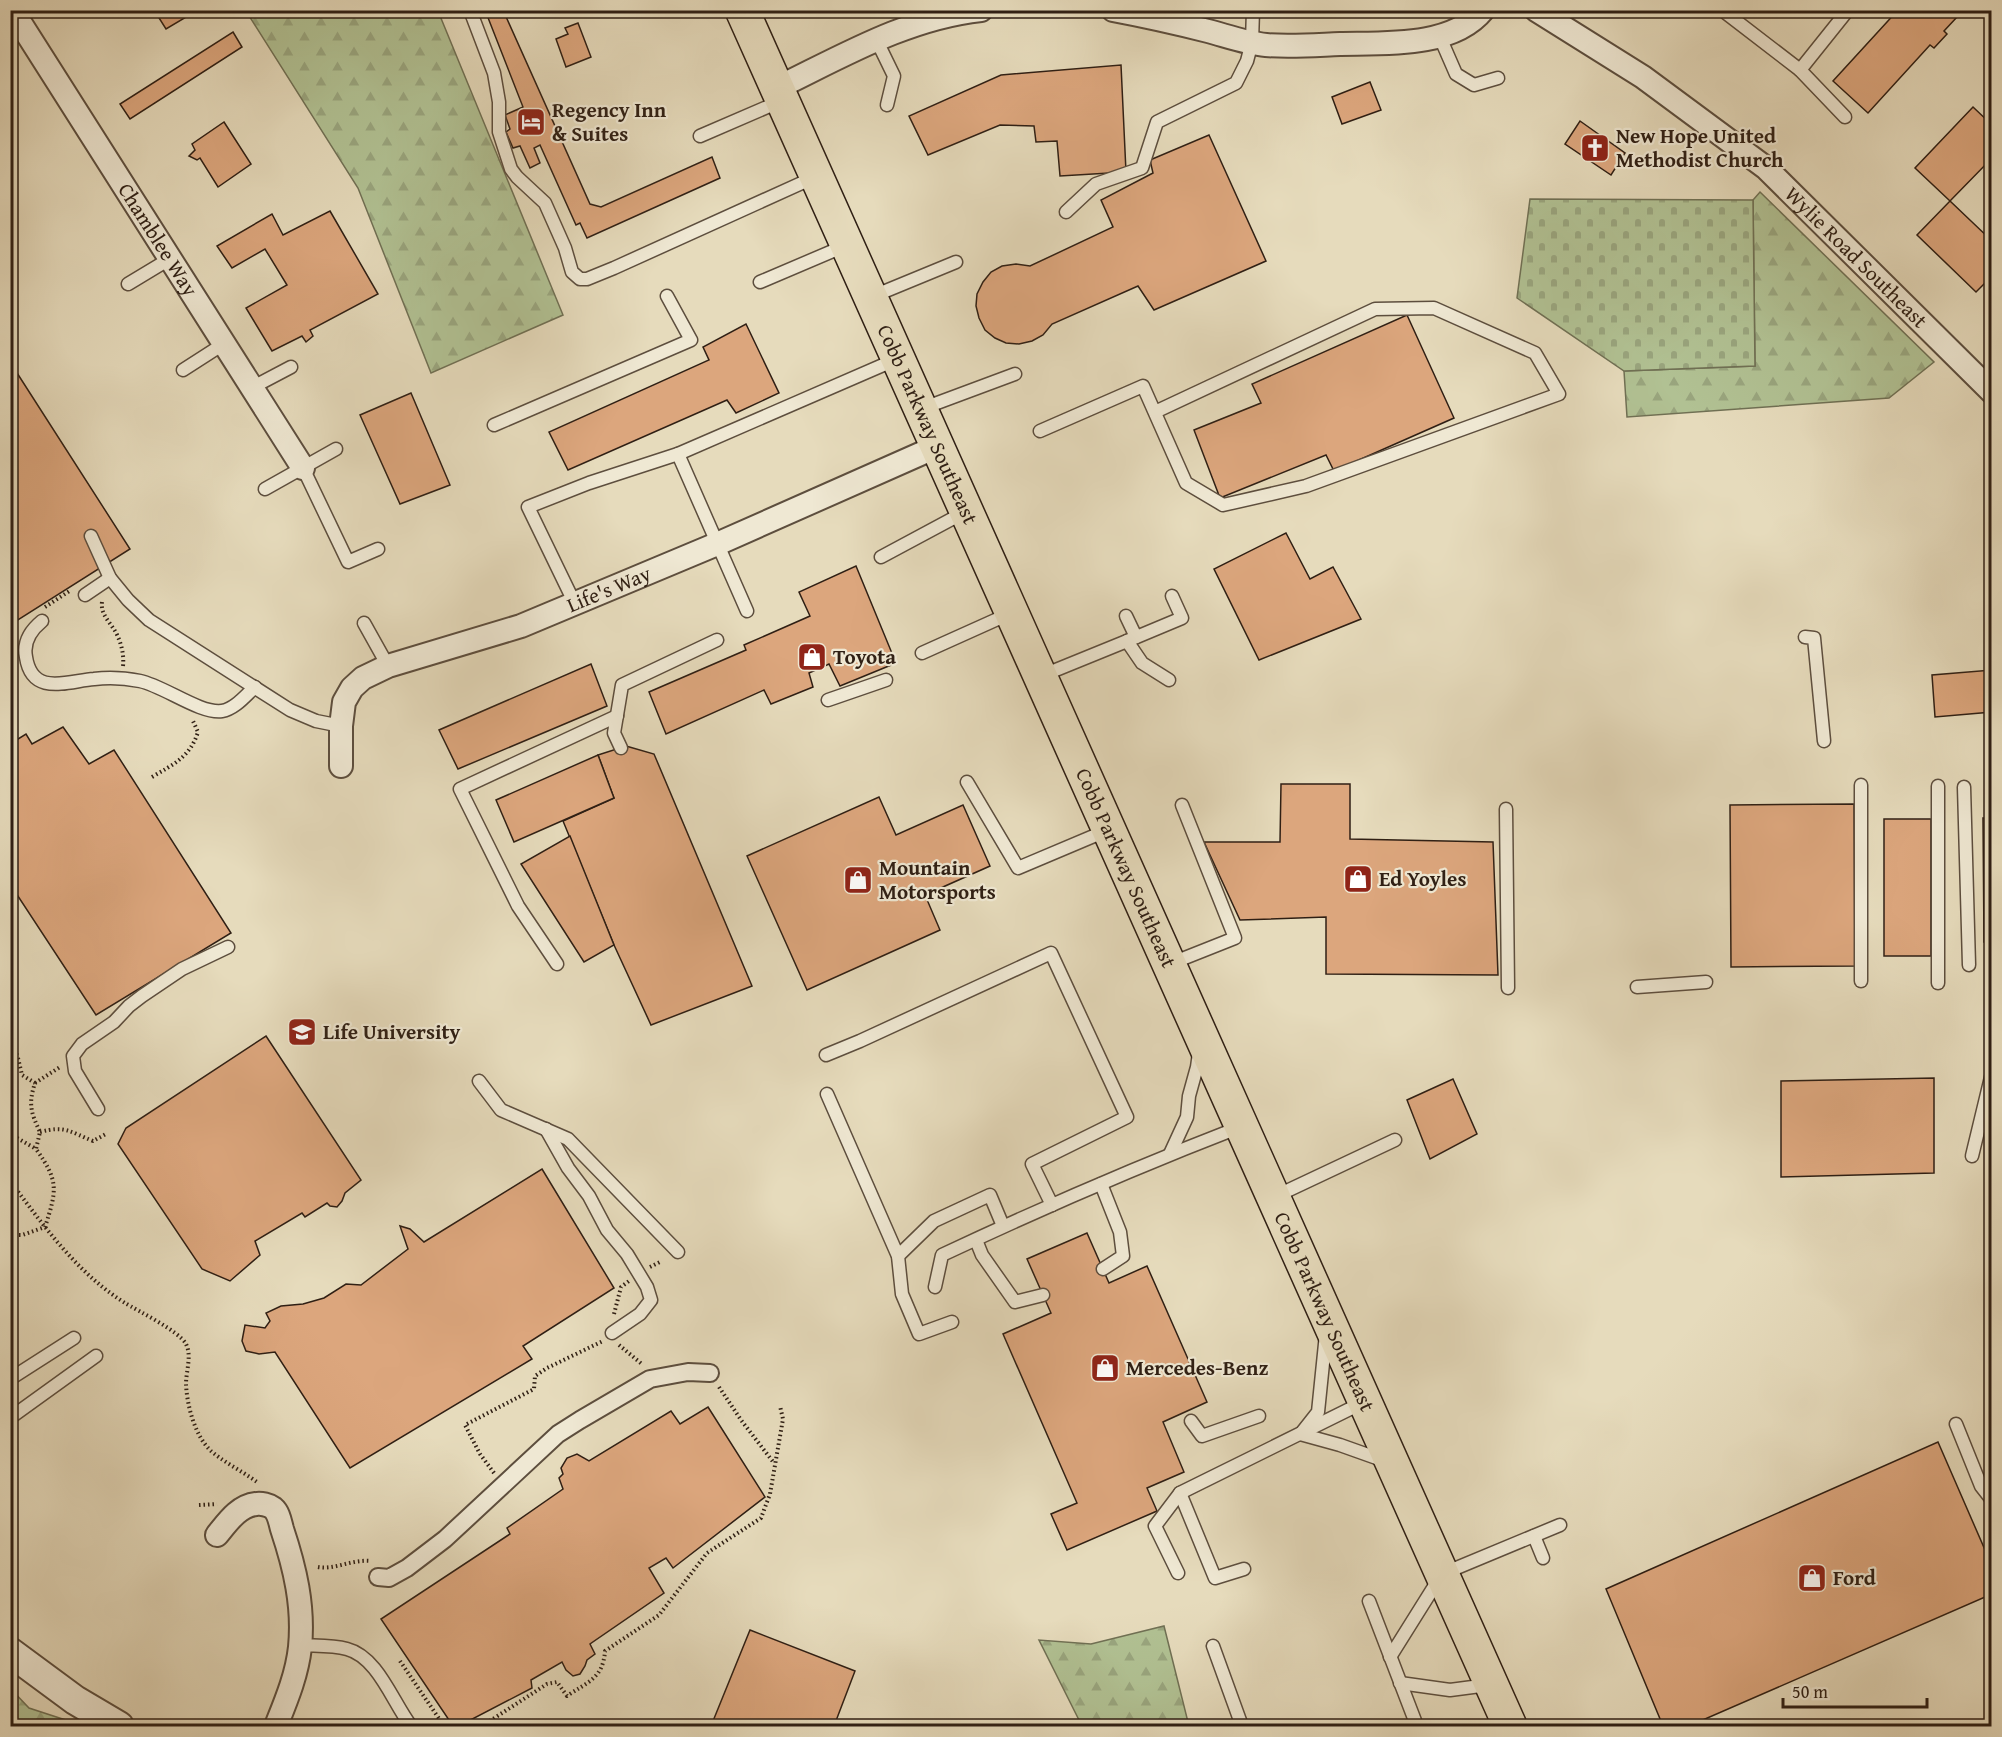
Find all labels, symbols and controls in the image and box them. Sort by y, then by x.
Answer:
place label: Regency Inn & Suites [552,94,667,149]
hotel icon: Regency Inn & Suites [515,106,547,138]
place label: New Hope United Methodist Church [1616,120,1784,175]
church icon: New Hope United Methodist Church [1579,132,1611,164]
street label: Chamblee Way [111,177,206,302]
street label: Wylie Road Southeast [1778,179,1935,335]
street label: Cobb Parkway Southeast [870,319,986,530]
street label: Life's Way [562,557,656,620]
shop icon: Toyota [796,641,828,673]
place label: Toyota [833,641,896,672]
street label: Cobb Parkway Southeast [1068,763,1185,973]
place label: Mountain Motorsports [879,852,996,907]
shop icon: Ed Yoyles [1342,863,1374,895]
place label: Ed Yoyles [1379,863,1466,894]
shop icon: Mountain Motorsports [842,864,874,896]
school or university icon: Life University [286,1016,318,1048]
place label: Life University [323,1016,460,1047]
street label: Cobb Parkway Southeast [1267,1207,1383,1417]
shop icon: Mercedes-Benz [1089,1352,1121,1384]
place label: Mercedes-Benz [1126,1352,1268,1383]
shop icon: Ford [1796,1562,1828,1594]
place label: Ford [1833,1562,1876,1593]
scale bar [1783,1671,1927,1709]
text: 50 m [1792,1678,1828,1705]

